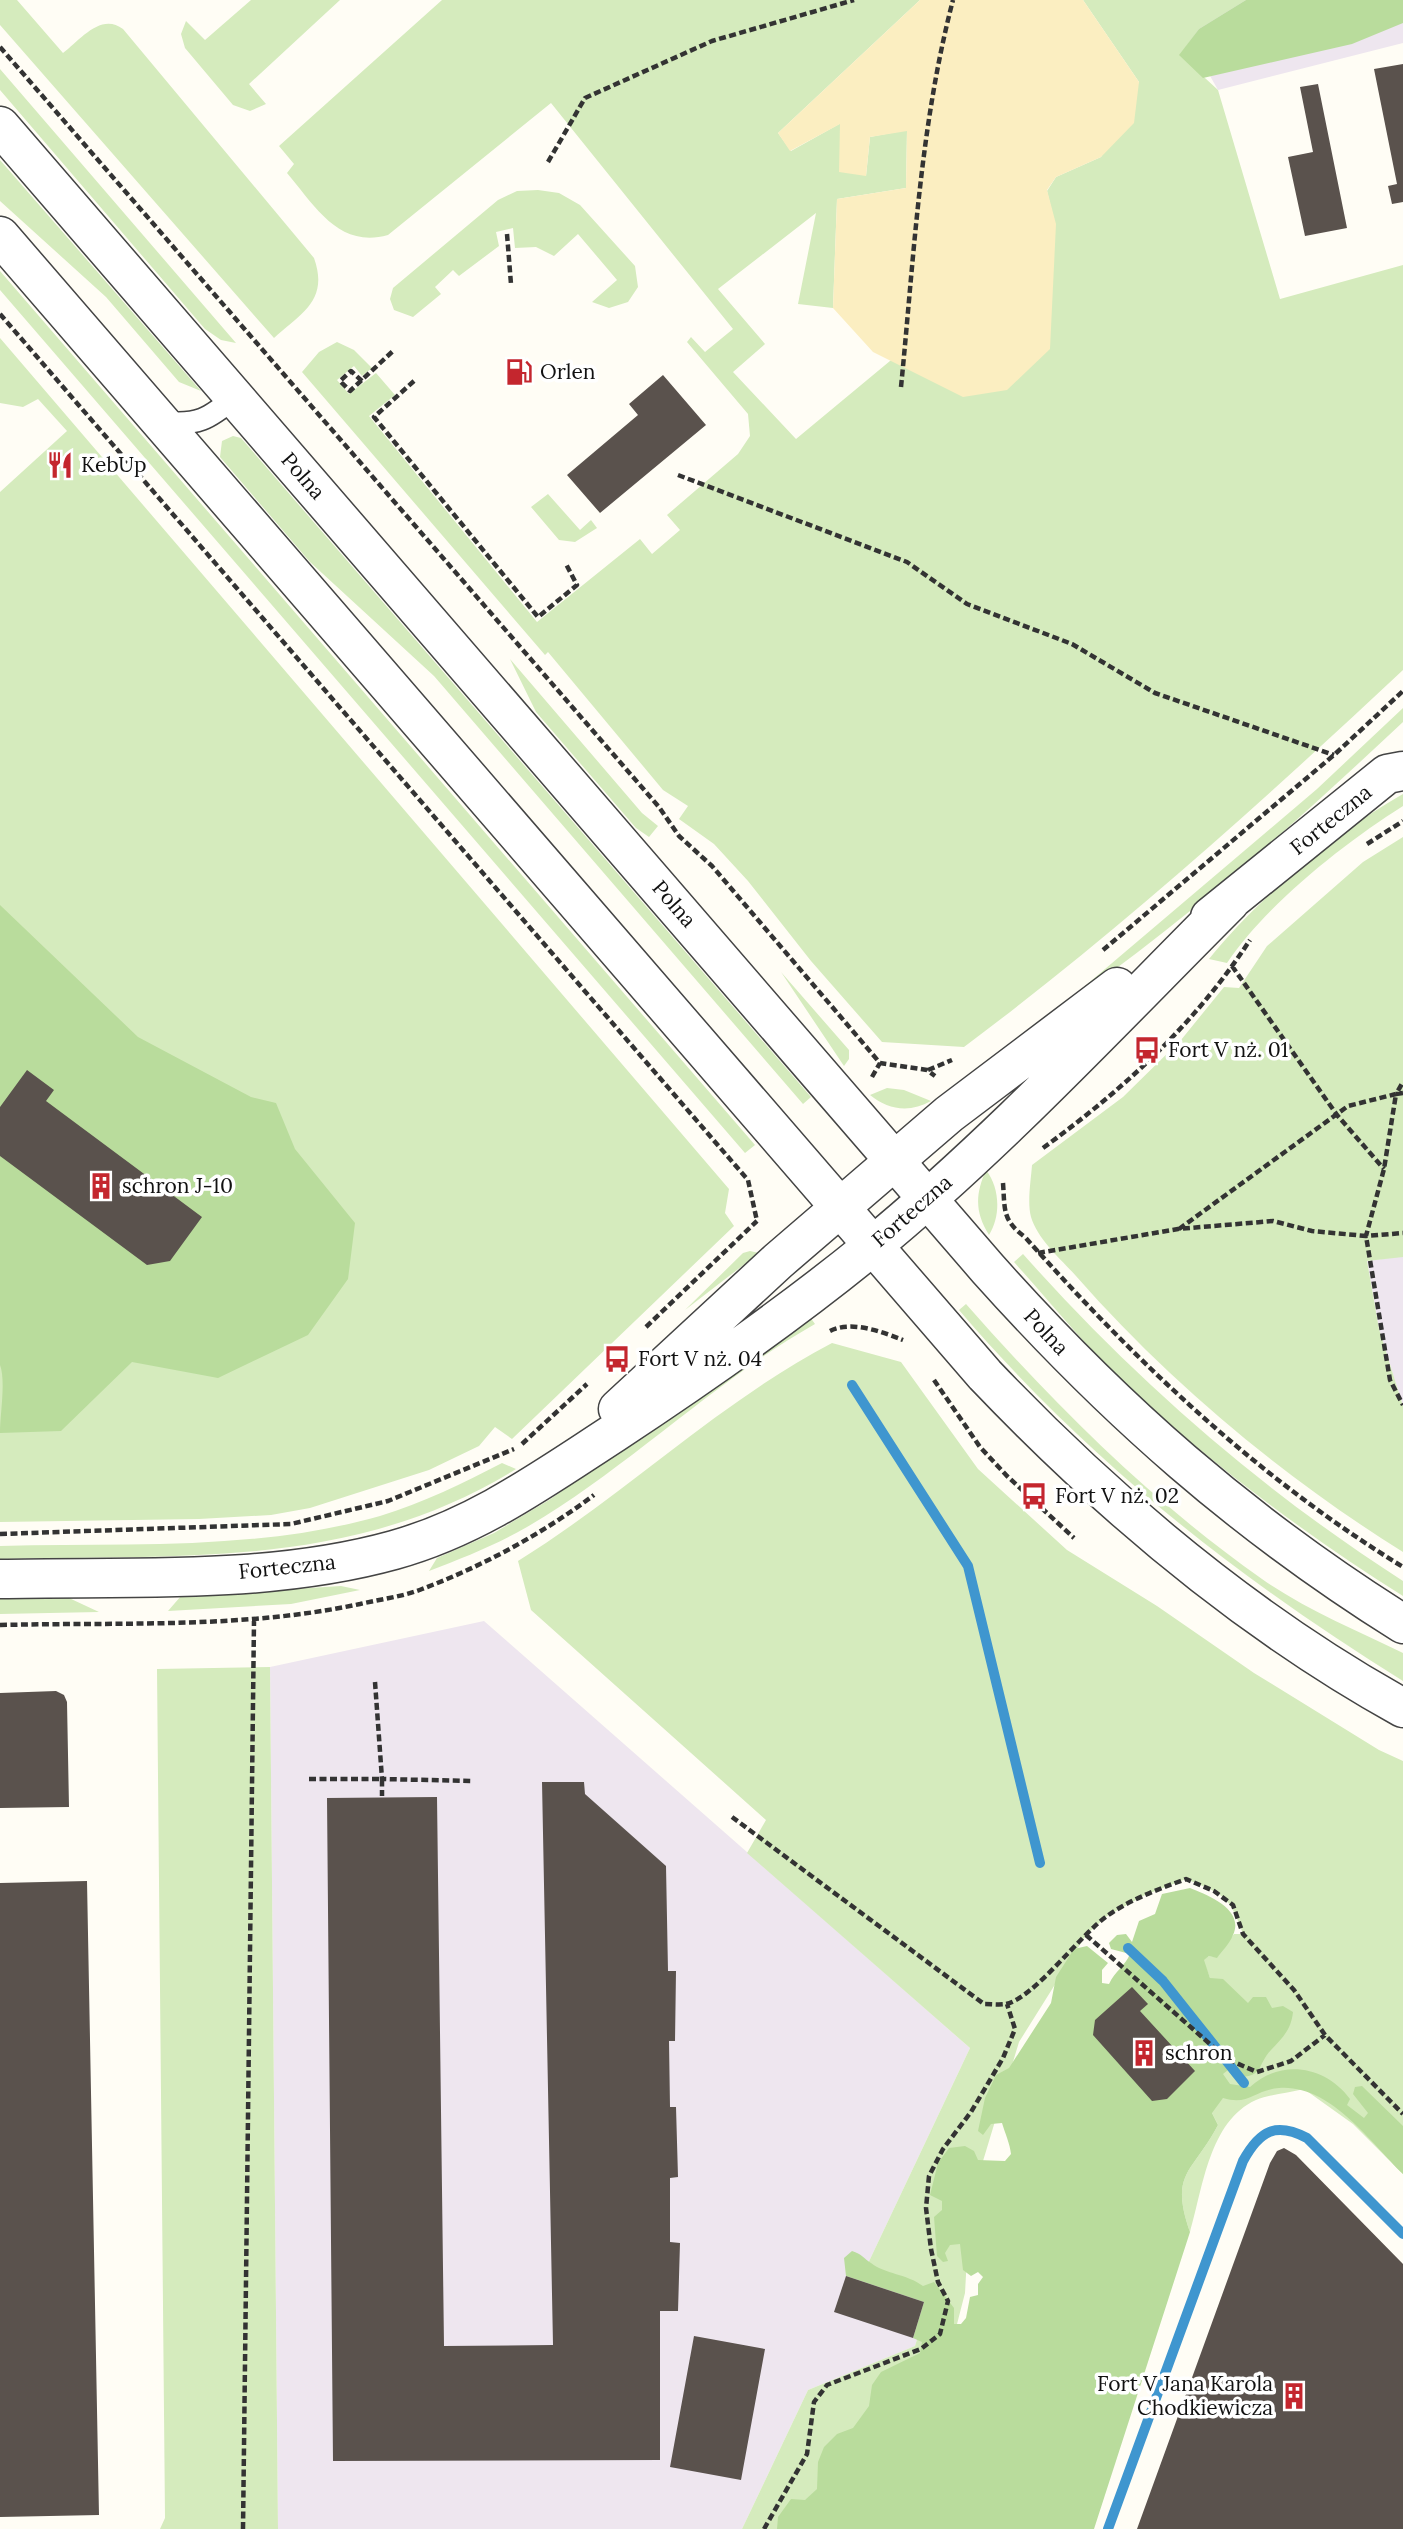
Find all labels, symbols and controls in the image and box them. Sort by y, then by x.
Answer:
fuel station icon: Orlen [504,357,534,387]
place label: Orlen [540,358,596,385]
street label: Polna [275,446,331,505]
restaurant icon: KebUp [45,450,75,480]
place label: KebUp [81,451,147,478]
street label: Forteczna [1284,778,1377,861]
street label: Polna [646,874,702,933]
bus stop icon: Fort V nż. 01 [1132,1035,1162,1065]
place label: Fort V nż. 01 [1168,1036,1288,1063]
street label: Forteczna [866,1168,957,1253]
building icon: schron J-10 [86,1171,116,1201]
place label: schron J-10 [122,1172,233,1199]
street label: Polna [1018,1303,1075,1361]
bus stop icon: Fort V nż. 04 [602,1344,632,1374]
place label: Fort V nż. 04 [638,1345,762,1372]
bus stop icon: Fort V nż. 02 [1019,1481,1049,1511]
place label: Fort V nż. 02 [1055,1482,1179,1509]
street label: Forteczna [237,1548,337,1585]
building icon: schron [1129,2038,1159,2068]
place label: schron [1165,2039,1233,2066]
place label: Fort V Jana Karola Chodkiewicza [1097,2370,1273,2421]
building icon: Fort V Jana Karola Chodkiewicza [1279,2381,1309,2411]

